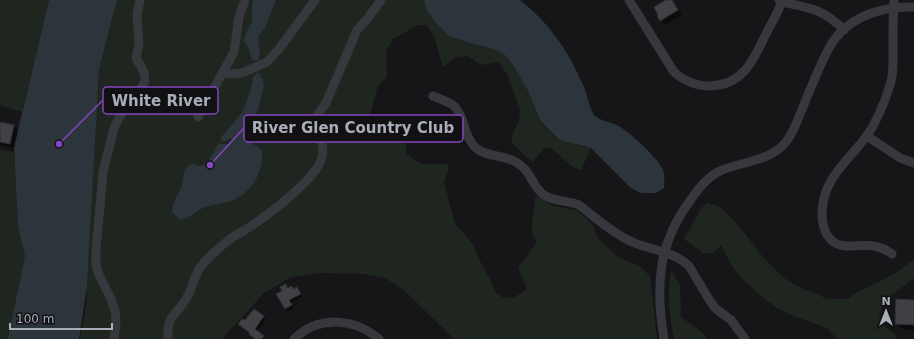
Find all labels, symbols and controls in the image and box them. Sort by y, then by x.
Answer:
callout: White River [103,87,218,114]
text: White River [112,92,211,110]
callout: River Glen Country Club [244,115,463,142]
text: River Glen Country Club [252,119,455,137]
north arrow [866,291,906,331]
text: N [881,295,891,308]
scale bar [10,305,112,331]
text: 100 m [16,312,54,326]

